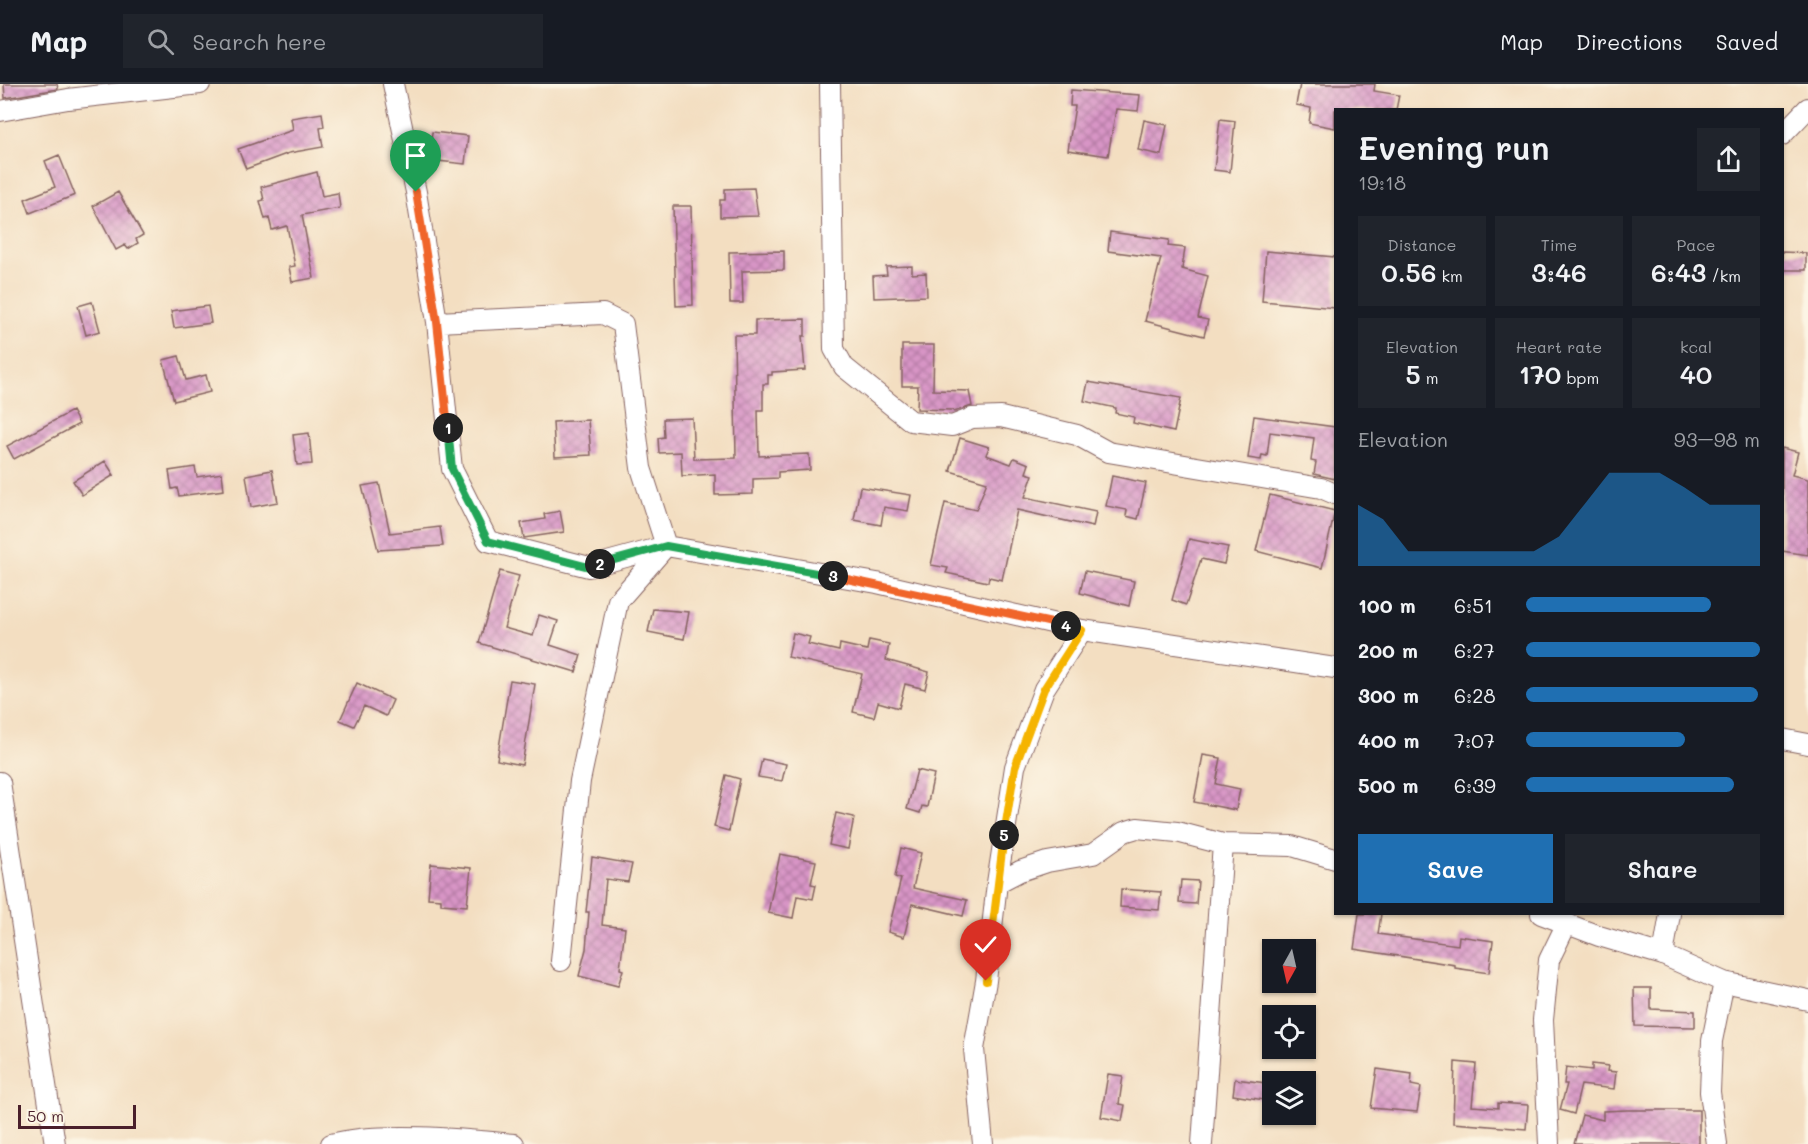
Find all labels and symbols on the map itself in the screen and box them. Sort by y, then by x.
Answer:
pin [390,130,441,192]
pin: 1 [433,413,463,443]
pin: 2 [585,549,615,579]
pin: 3 [818,561,848,591]
pin: 4 [1051,611,1081,641]
pin: 5 [989,820,1019,850]
pin [960,919,1011,981]
north arrow [1262,939,1316,993]
scale bar [18,1102,136,1130]

